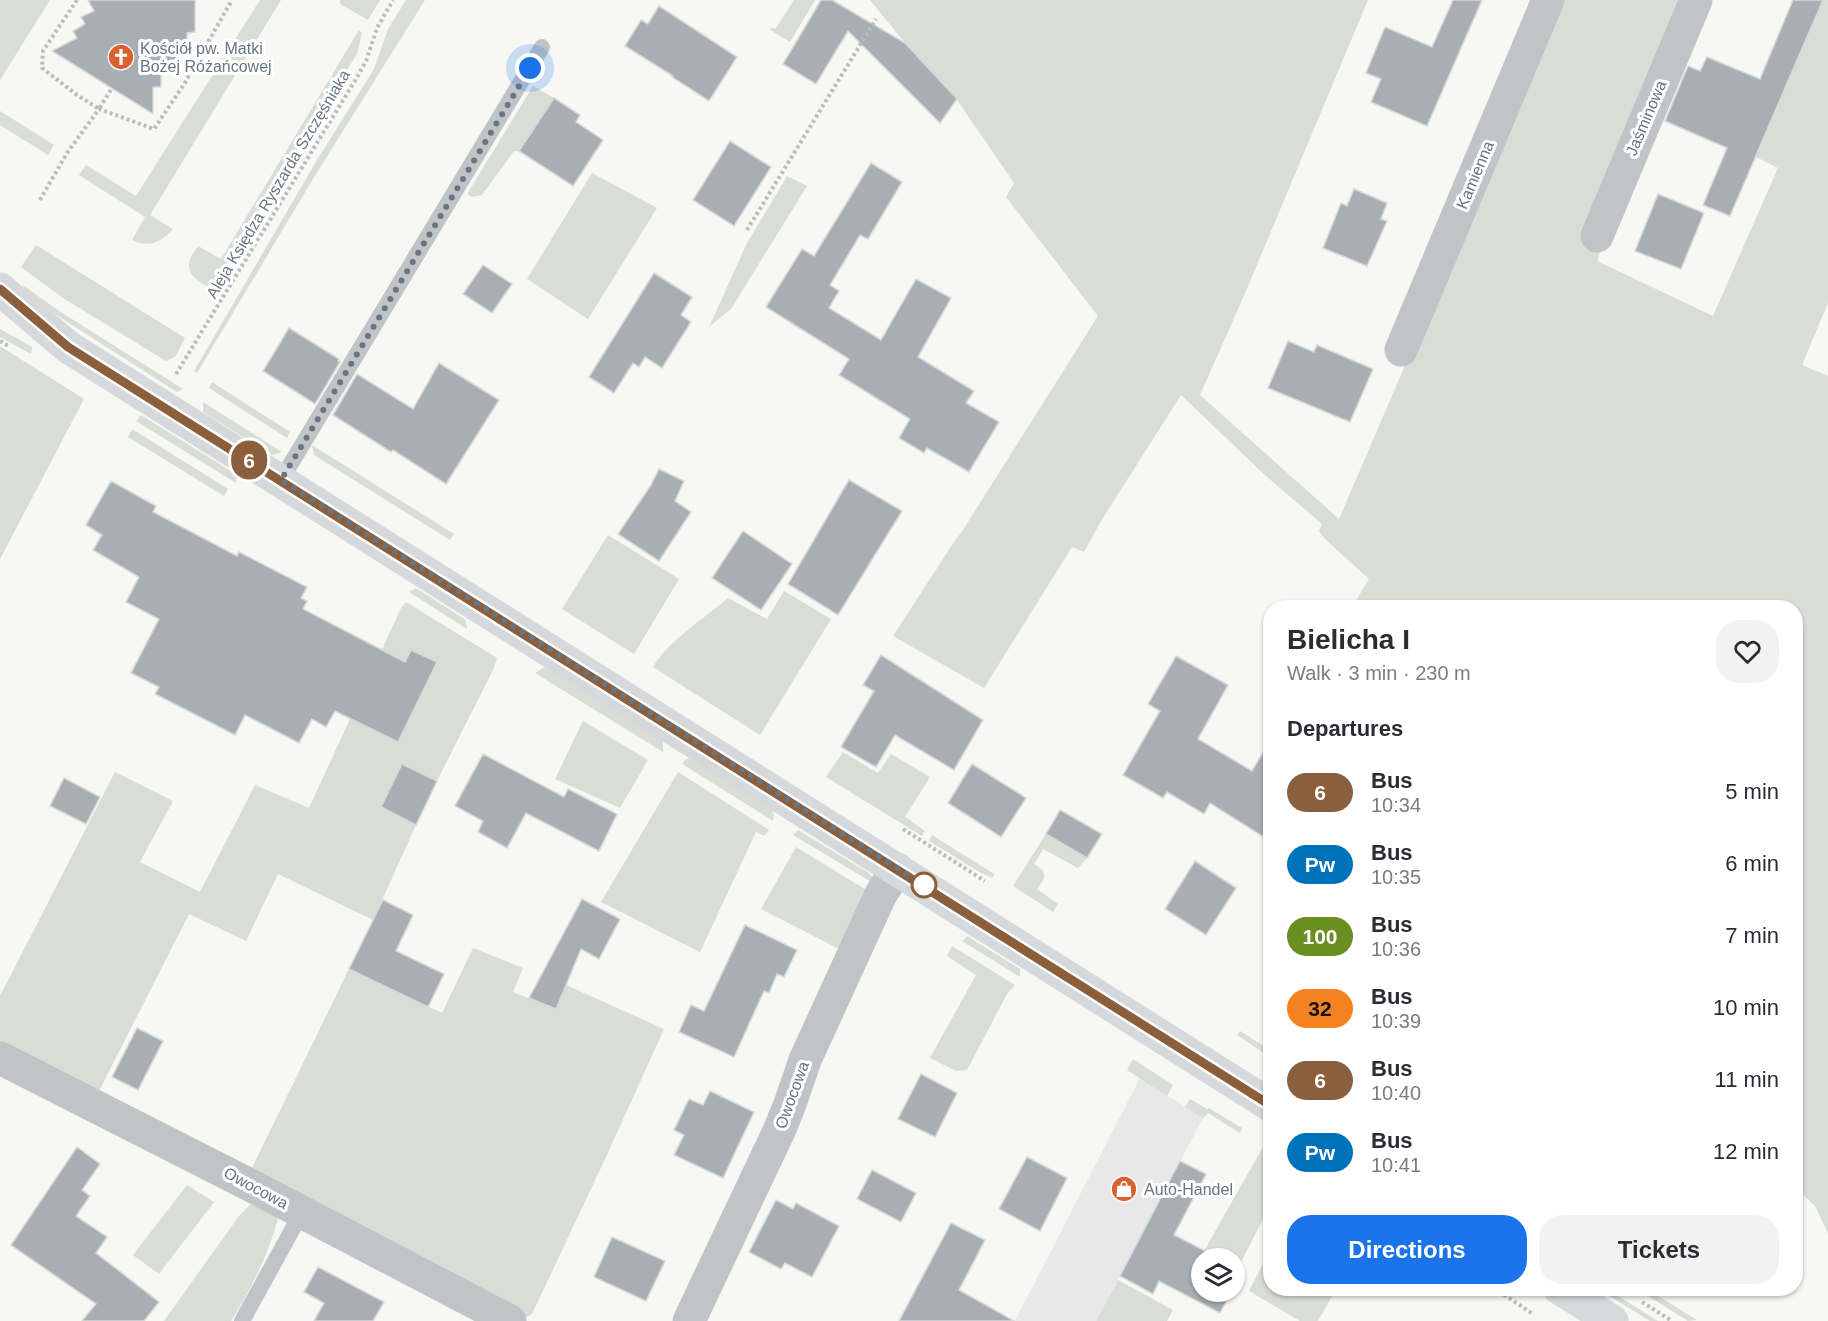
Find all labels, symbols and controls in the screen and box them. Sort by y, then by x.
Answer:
place label: Kościół pw. Matki Bożej Różańcowej [140,40,272,75]
church icon: Kościół pw. Matki Bożej Różańcowej [106,42,136,72]
your location [515,53,545,83]
street label: Aleja Księdza Ryszarda Szczęśniaka [203,67,353,301]
street label: Jaśminowa [1623,78,1669,158]
street label: Kamienna [1453,138,1497,211]
line badge: 6 [230,440,268,480]
text: 6 [243,449,255,472]
button: heart [1716,620,1779,683]
text: Bielicha I [1287,624,1410,655]
text: Walk · 3 min · 230 m [1287,662,1471,684]
text: Departures [1287,716,1403,741]
text: Bus [1371,768,1413,793]
text: 5 min [1725,779,1779,804]
text: 6 [1314,781,1326,804]
text: 10:34 [1371,794,1421,816]
text: Bus [1371,840,1413,865]
text: 6 min [1725,851,1779,876]
text: Pw [1305,853,1335,876]
text: 10:35 [1371,866,1421,888]
unlabelled marker [911,872,937,898]
text: Bus [1371,912,1413,937]
text: 7 min [1725,923,1779,948]
text: 100 [1302,925,1338,948]
text: 10:36 [1371,938,1421,960]
text: Bus [1371,984,1413,1009]
text: 10 min [1713,995,1779,1020]
text: 32 [1308,997,1332,1020]
text: 10:39 [1371,1010,1421,1032]
text: Bus [1371,1056,1413,1081]
street label: Owocowa [772,1059,812,1131]
text: 11 min [1715,1067,1779,1092]
text: 6 [1314,1069,1326,1092]
text: 10:40 [1371,1082,1421,1104]
text: Bus [1371,1128,1413,1153]
text: 12 min [1713,1139,1779,1164]
text: Pw [1305,1141,1335,1164]
text: 10:41 [1371,1154,1421,1176]
street label: Owocowa [221,1164,291,1212]
shop icon: Auto-Handel [1109,1174,1139,1204]
place label: Auto-Handel [1144,1181,1233,1198]
button: Directions [1287,1215,1527,1284]
button: Tickets [1539,1215,1779,1284]
map controls [1191,1248,1245,1302]
button: layers [1191,1248,1245,1302]

